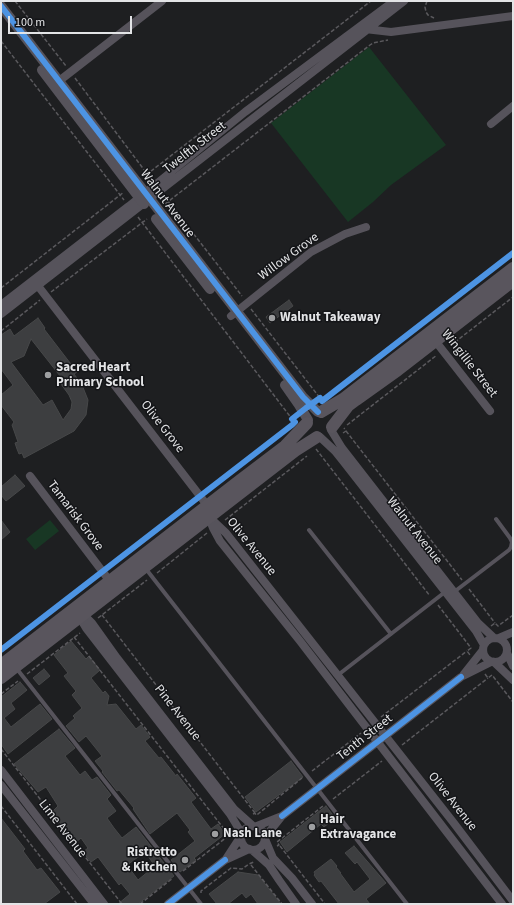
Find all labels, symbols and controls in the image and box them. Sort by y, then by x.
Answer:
scale bar [10,8,134,34]
text: 100 m [15,14,45,31]
street label: Twelfth Street [160,119,230,177]
street label: Walnut Avenue [136,167,198,241]
street label: Willow Grove [256,230,322,284]
place label: Walnut Takeaway [280,310,380,326]
marker: Walnut Takeaway [267,313,277,323]
street label: Wingillie Street [438,327,500,401]
place label: Sacred Heart Primary School [56,360,144,391]
marker: Sacred Heart Primary School [43,370,53,380]
street label: Olive Grove [137,398,187,456]
street label: Tamarisk Grove [44,478,106,554]
street label: Walnut Avenue [383,494,445,568]
street label: Olive Avenue [223,515,279,579]
street label: Pine Avenue [150,682,204,744]
street label: Tenth Street [334,711,396,765]
street label: Olive Avenue [424,770,480,834]
street label: Lime Avenue [34,797,90,861]
place label: Hair Extravagance [320,812,396,843]
marker: Hair Extravagance [307,822,317,832]
place label: Nash Lane [223,826,282,842]
marker: Nash Lane [210,829,220,839]
place label: Ristretto & Kitchen [122,845,177,876]
marker: Ristretto & Kitchen [180,855,190,865]

